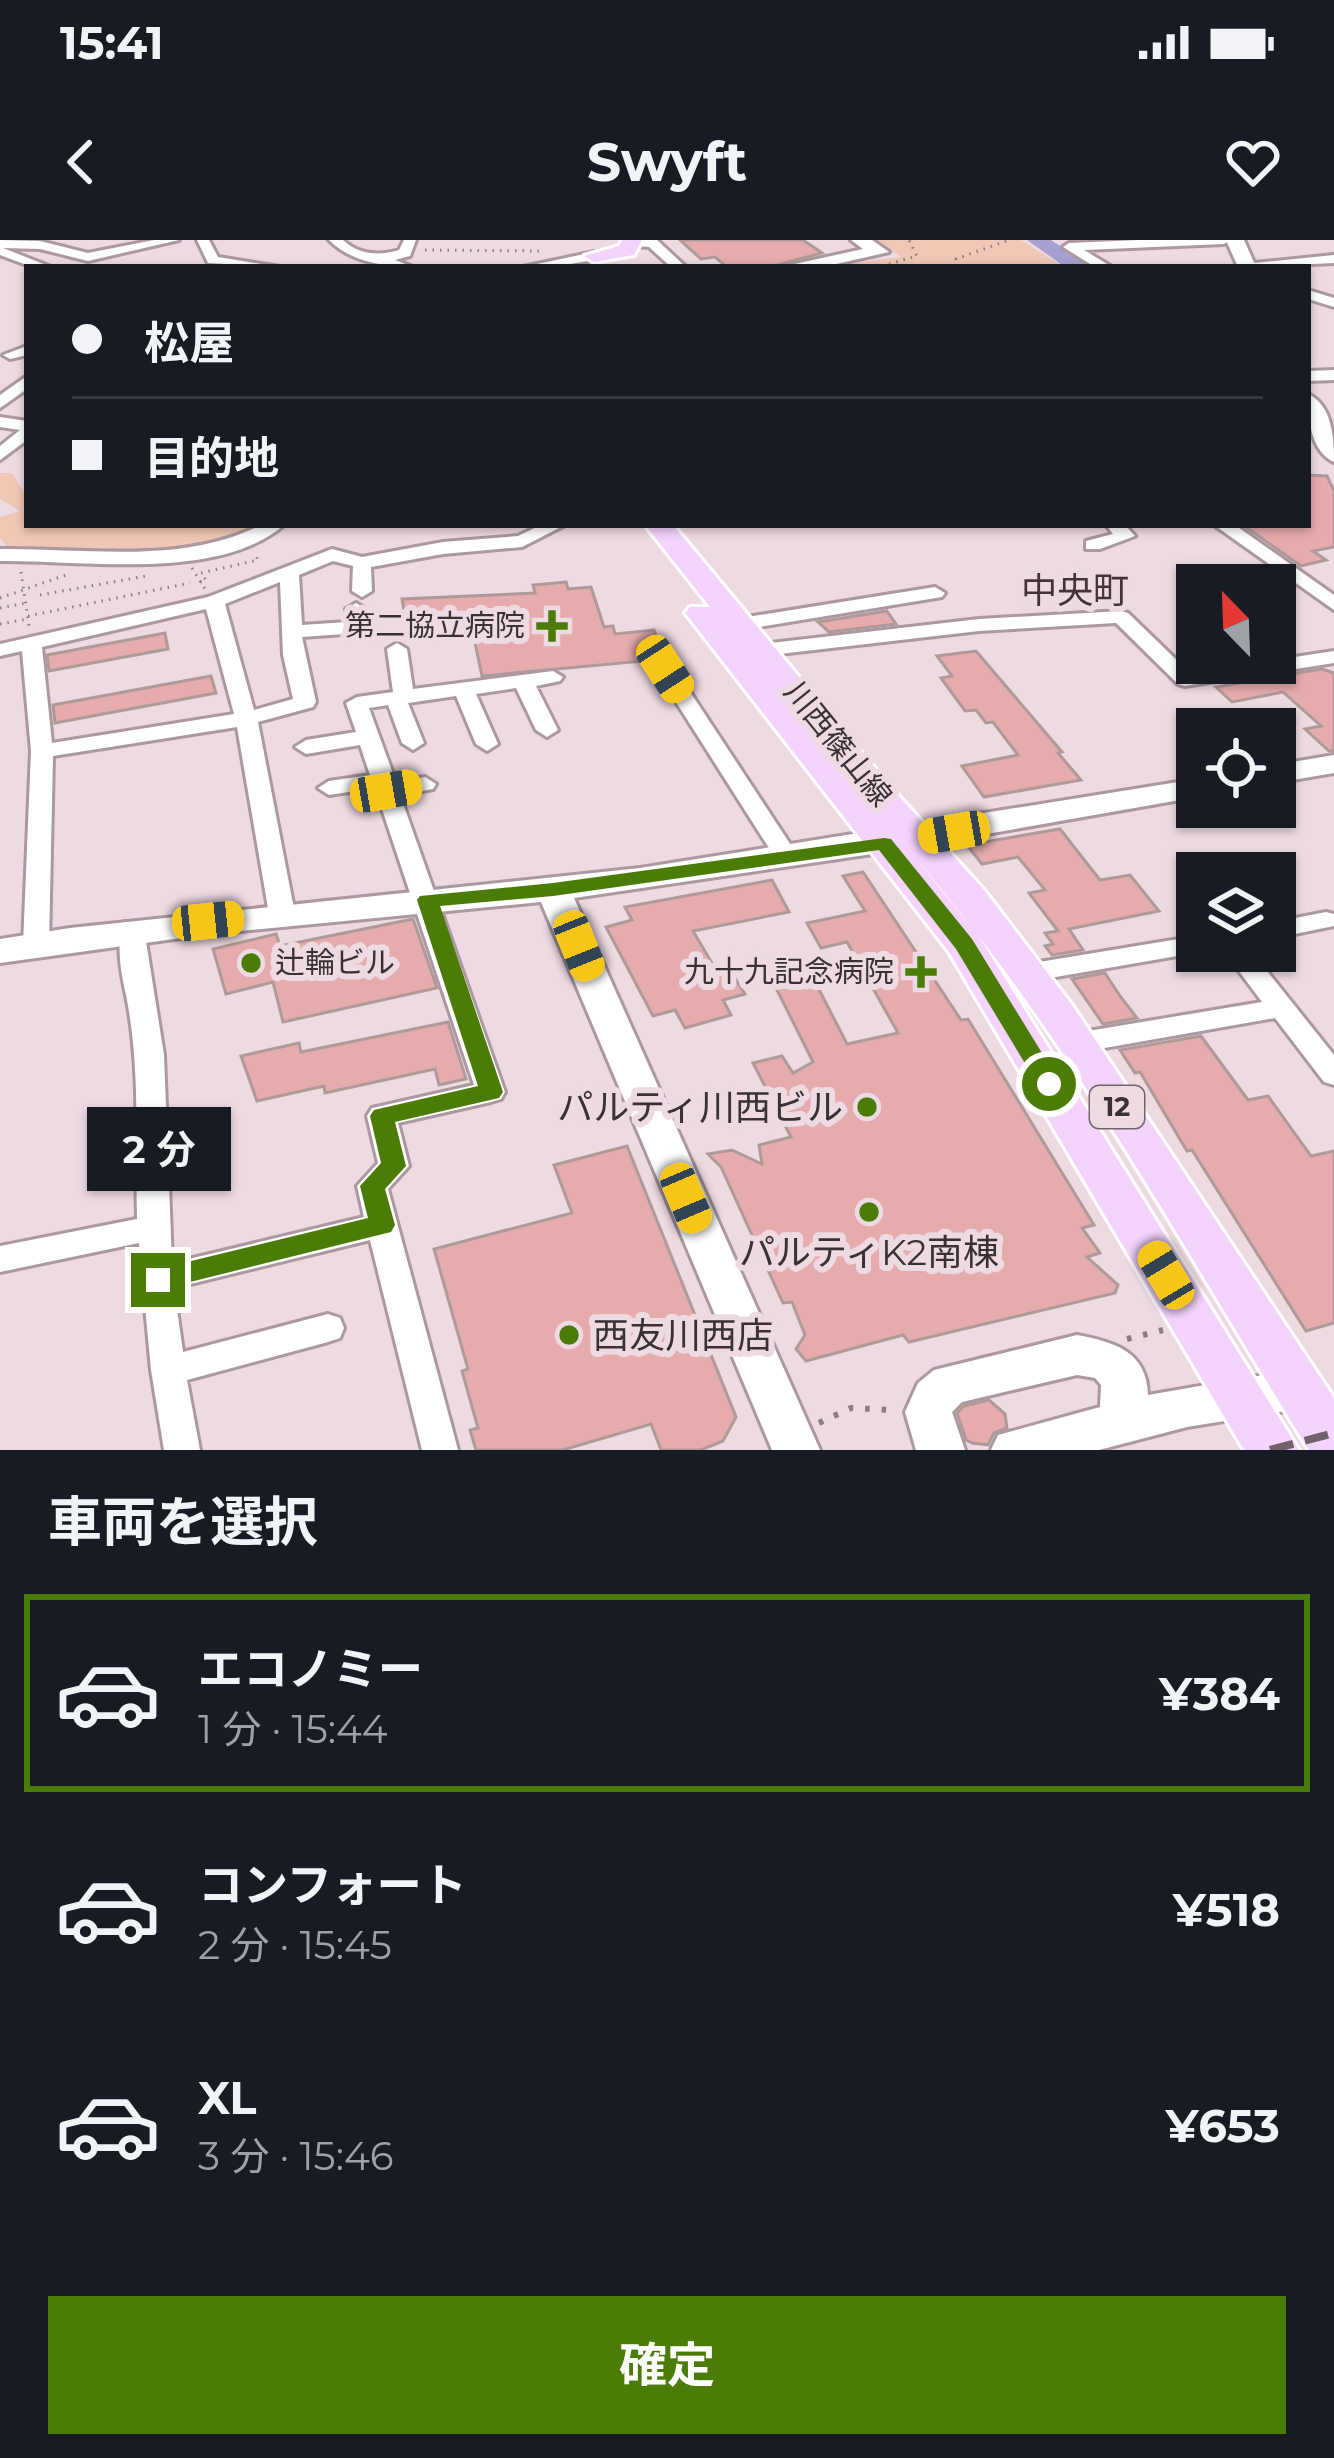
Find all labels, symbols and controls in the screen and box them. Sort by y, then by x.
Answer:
text: 15:41 [60,15,164,70]
icon: back [48,129,114,195]
text: Swyft [587,129,747,195]
icon: heart [1220,129,1286,195]
text: 松屋 [144,315,234,370]
text: 目的地 [144,430,279,485]
north arrow [1176,564,1296,684]
map controls [1176,564,1296,972]
district label: 中央町 [1021,568,1129,612]
place label: 第二協立病院 [345,607,525,644]
marker: 第二協立病院 [536,610,568,642]
car [630,629,700,709]
street label: 川西篠山線 [777,674,900,814]
button: locate [1176,708,1296,828]
car [347,767,425,815]
car [915,808,993,856]
button: layers [1176,852,1296,972]
car [170,899,246,943]
car [549,906,609,986]
place label: 辻輪ビル [275,944,395,981]
marker: 辻輪ビル [238,950,264,976]
place label: 九十九記念病院 [684,953,894,990]
marker: 九十九記念病院 [905,956,937,988]
route start [1022,1057,1076,1111]
place label: パルティ川西ビル [557,1085,843,1129]
road number: 12 [1090,1086,1144,1128]
marker: パルティ川西ビル [854,1094,880,1120]
callout: 2 分 [86,1106,230,1190]
text: 2 分 [122,1125,196,1173]
car [655,1158,717,1238]
marker: パルティK2南棟 [856,1199,882,1225]
place label: パルティK2南棟 [739,1230,999,1274]
car [1132,1235,1200,1315]
route end [131,1253,185,1307]
place label: 西友川西店 [593,1313,773,1357]
marker: 西友川西店 [556,1322,582,1348]
text: 車両を選択 [48,1489,318,1555]
icon: car [54,1639,162,1747]
text: エコノミー [198,1641,423,1696]
text: ¥384 [1159,1666,1280,1721]
text: 1 分 · 15:44 [198,1705,388,1753]
icon: car [54,1855,162,1963]
text: コンフォート [198,1857,467,1912]
text: ¥518 [1173,1882,1280,1937]
text: 2 分 · 15:45 [198,1921,392,1969]
text: XL [198,2070,256,2125]
icon: car [54,2071,162,2179]
text: ¥653 [1166,2098,1280,2153]
text: 3 分 · 15:46 [198,2132,393,2180]
button: 確定 [48,2296,1286,2434]

